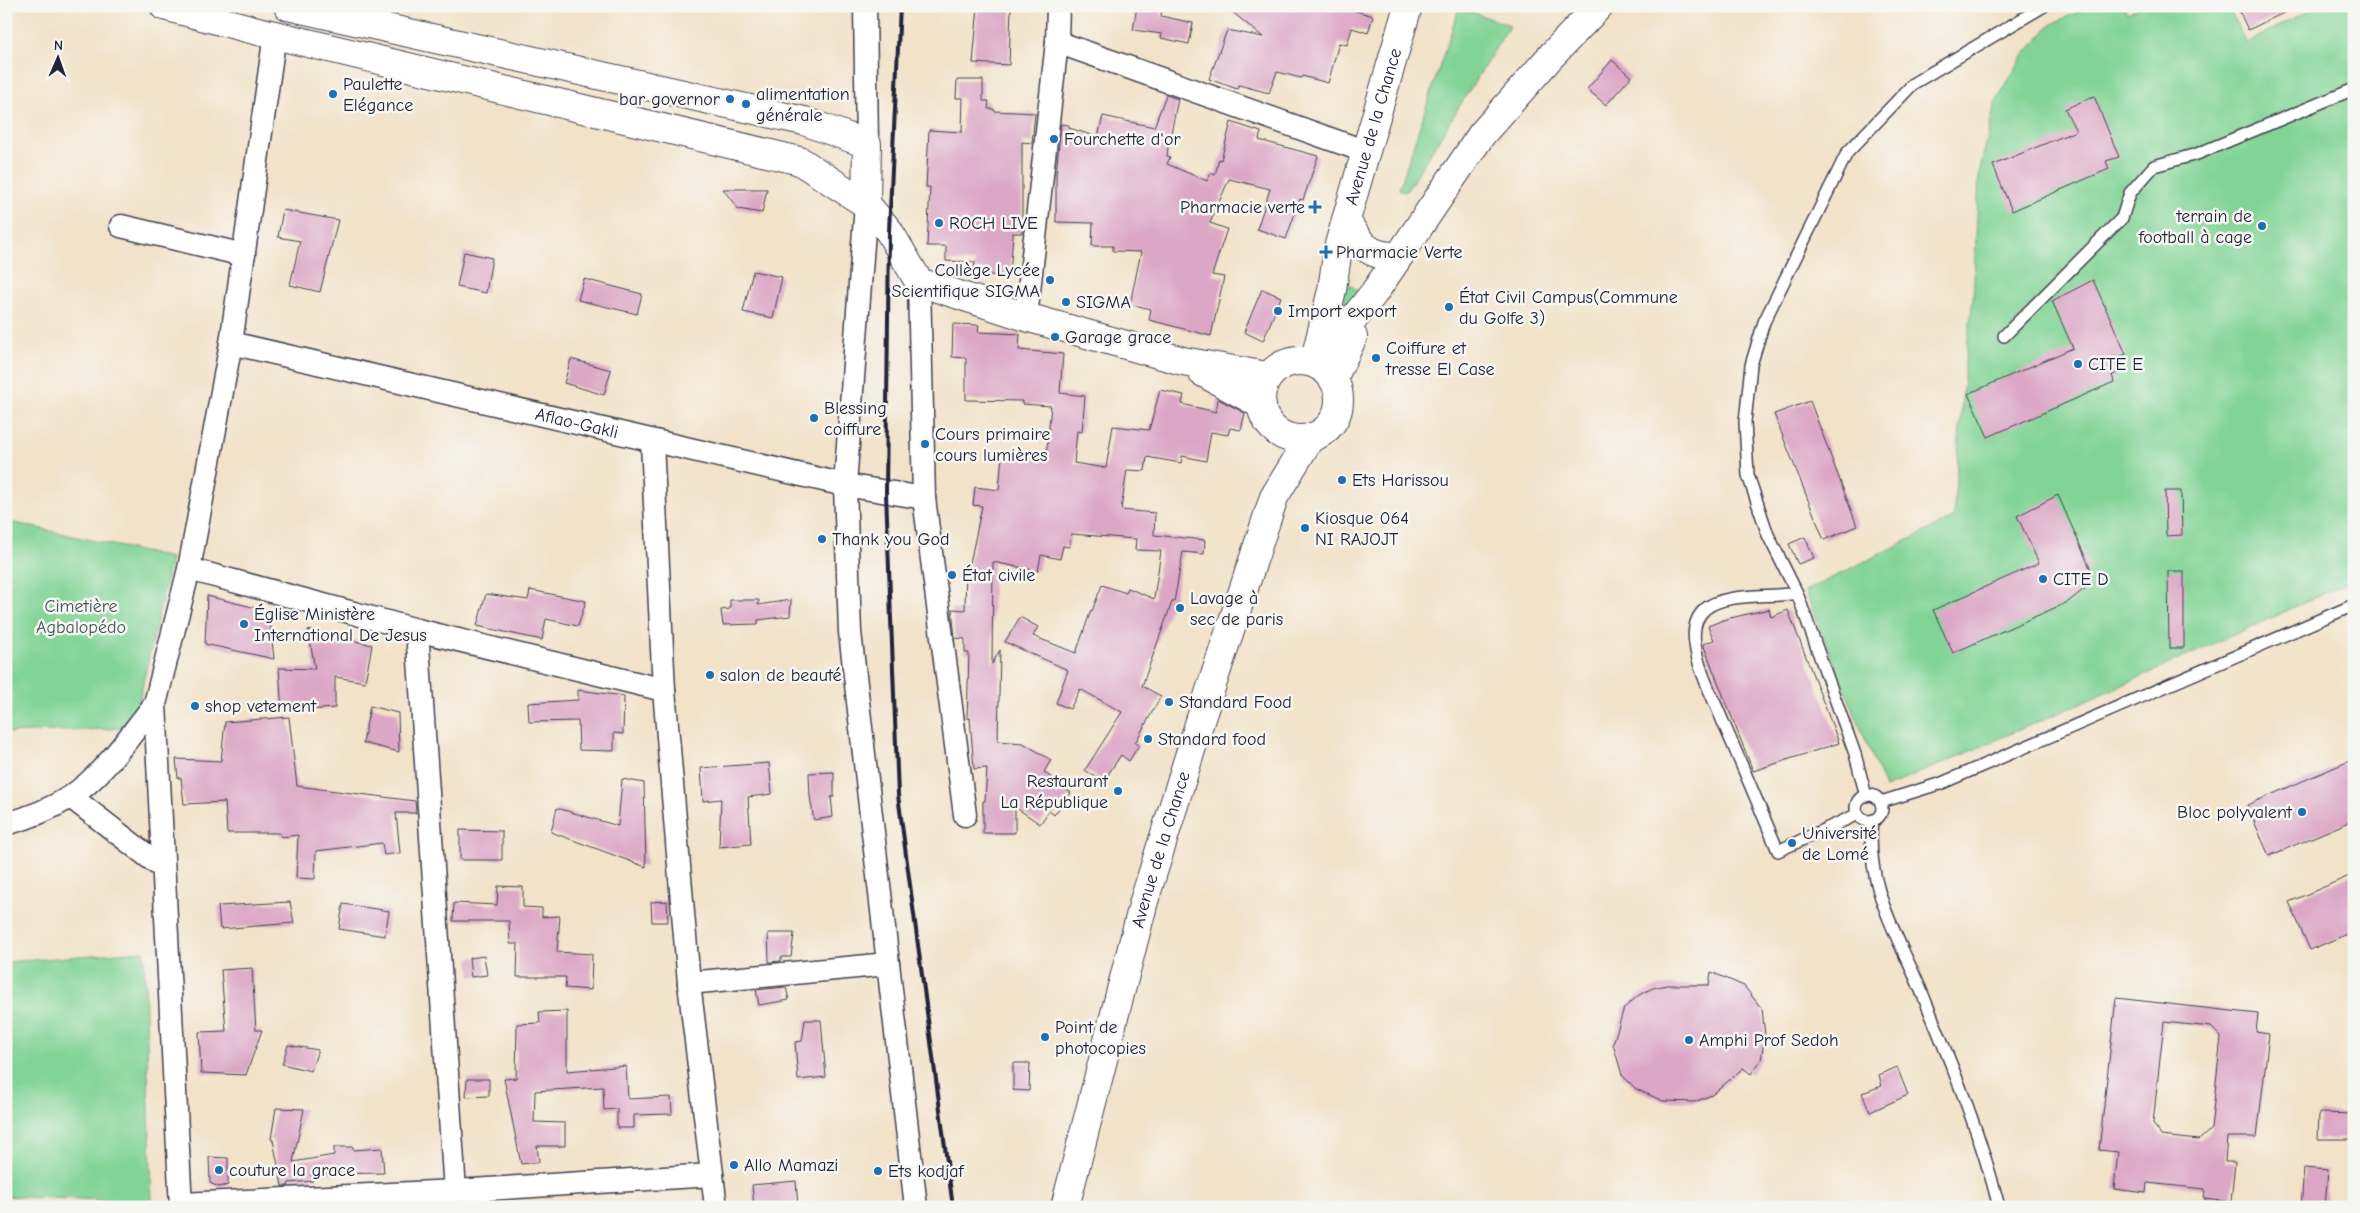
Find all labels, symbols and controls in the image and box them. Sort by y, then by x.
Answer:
north arrow [32,32,82,82]
text: N [54,37,63,54]
street label: Avenue de la Chance [1341,46,1406,208]
place label: Paulette Elégance [343,74,413,116]
place label: alimentation générale [756,84,850,126]
marker: Paulette Elégance [327,88,339,100]
place label: bar governor [619,89,721,110]
marker: bar governor [724,93,736,105]
marker: alimentation générale [740,98,752,110]
place label: Fourchette d'or [1064,129,1181,150]
marker: Fourchette d'or [1048,133,1060,145]
place label: Pharmacie verte [1180,197,1305,218]
marker: Pharmacie verte [1309,201,1321,213]
place label: terrain de football à cage [2138,206,2252,248]
place label: ROCH LIVE [949,213,1038,234]
marker: ROCH LIVE [933,217,945,229]
marker: terrain de football à cage [2256,220,2268,232]
place label: Pharmacie Verte [1336,242,1463,263]
marker: Pharmacie Verte [1320,246,1332,258]
place label: Collège Lycée Scientifique SIGMA [892,260,1040,302]
marker: Collège Lycée Scientifique SIGMA [1044,274,1056,286]
place label: État Civil Campus(Commune du Golfe 3) [1459,286,1678,329]
place label: SIGMA [1076,292,1131,313]
marker: SIGMA [1060,296,1072,308]
place label: Import export [1288,301,1397,322]
marker: État Civil Campus(Commune du Golfe 3) [1443,301,1455,313]
marker: Import export [1272,305,1284,317]
place label: Garage grace [1065,327,1171,348]
marker: Garage grace [1049,331,1061,343]
place label: Coiffure et tresse El Case [1385,338,1495,380]
marker: Coiffure et tresse El Case [1370,352,1382,364]
place label: CITE E [2088,354,2143,375]
marker: CITE E [2072,358,2084,370]
place label: Blessing coiffure [824,398,887,440]
street label: Aflao-Gakli [533,404,620,443]
marker: Blessing coiffure [808,412,820,424]
place label: Cours primaire cours lumières [935,424,1050,466]
marker: Cours primaire cours lumières [919,438,931,450]
place label: Ets Harissou [1352,470,1449,491]
marker: Ets Harissou [1336,474,1348,486]
place label: Kiosque 064 NI RAJOJT [1315,508,1409,550]
marker: Kiosque 064 NI RAJOJT [1299,522,1311,534]
place label: Thank you God [832,529,949,550]
marker: Thank you God [816,533,828,545]
place label: État civile [962,564,1035,586]
marker: État civile [946,569,958,581]
place label: CITE D [2053,569,2109,590]
marker: CITE D [2037,573,2049,585]
place label: Lavage à sec de paris [1190,588,1283,630]
park label: Cimetière Agbalopédo [36,596,126,638]
marker: Lavage à sec de paris [1174,602,1186,614]
place label: Église Ministère International De Jesus [254,603,427,646]
marker: Église Ministère International De Jesus [238,618,250,630]
place label: salon de beauté [720,665,842,686]
marker: salon de beauté [704,669,716,681]
place label: Standard Food [1179,692,1292,713]
place label: shop vetement [205,696,317,717]
marker: Standard Food [1163,696,1175,708]
marker: shop vetement [189,700,201,712]
place label: Standard food [1158,729,1266,750]
marker: Standard food [1142,733,1154,745]
street label: Avenue de la Chance [1128,769,1195,930]
place label: Restaurant La République [1001,771,1109,813]
marker: Restaurant La République [1112,785,1124,797]
place label: Bloc polyvalent [2177,802,2293,823]
marker: Bloc polyvalent [2296,806,2308,818]
place label: Université de Lomé [1802,823,1877,865]
marker: Université de Lomé [1786,837,1798,849]
place label: Point de photocopies [1055,1017,1146,1059]
place label: Amphi Prof Sedoh [1699,1030,1839,1051]
marker: Point de photocopies [1039,1031,1051,1043]
marker: Amphi Prof Sedoh [1683,1034,1695,1046]
place label: Allo Mamazi [744,1155,838,1176]
marker: Allo Mamazi [728,1159,740,1171]
place label: couture la grace [229,1160,355,1181]
place label: Ets kodjaf [888,1161,964,1182]
marker: couture la grace [213,1164,225,1176]
marker: Ets kodjaf [872,1165,884,1177]

